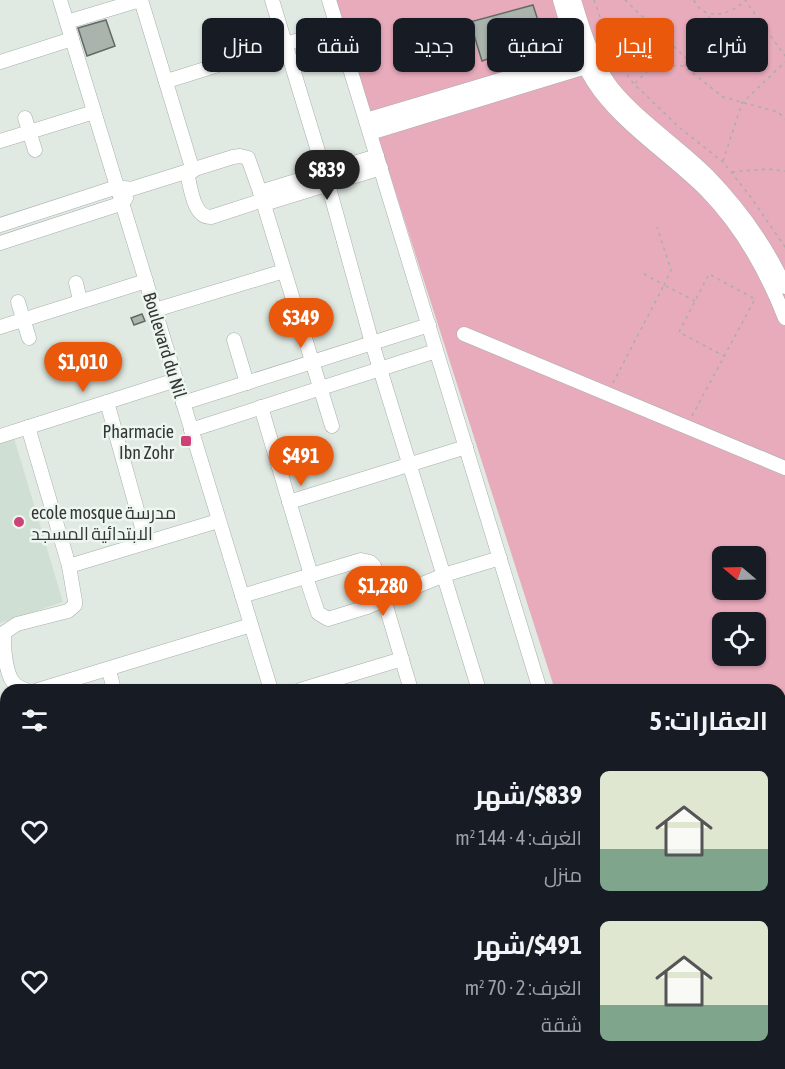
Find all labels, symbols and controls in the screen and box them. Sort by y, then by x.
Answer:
chip: منزل [202,18,284,72]
chip: شقة [296,18,381,72]
chip: جديد [393,18,475,72]
chip: تصفية [487,18,584,72]
chip: إيجار [596,18,674,72]
chip: شراء [686,18,768,72]
pin: $839 [291,150,363,201]
text: $839 [309,158,345,181]
street label: Boulevard du Nil [139,290,191,401]
pin: $349 [265,298,337,349]
text: $349 [283,306,319,329]
pin: $1,010 [34,342,132,393]
text: $1,010 [58,350,108,373]
place label: Pharmacie Ibn Zohr [102,421,175,463]
marker: Pharmacie Ibn Zohr [179,434,193,448]
pin: $491 [265,436,337,487]
text: $491 [283,444,319,467]
place label: ecole mosque مدرسة الابتدائية المسجد [31,502,176,544]
marker: ecole mosque مدرسة الابتدائية المسجد [12,515,26,529]
north arrow [712,546,766,600]
map controls [712,546,766,666]
pin: $1,280 [334,566,432,617]
text: $1,280 [358,574,408,597]
button: locate [712,612,766,666]
icon: filters [18,704,51,737]
text: العقارات: 5 [649,706,768,736]
text: $839/شهر [475,780,582,810]
icon: home [648,795,720,867]
icon: heart [18,815,51,848]
text: الغرف: 4 · 144 m² [455,826,582,849]
text: منزل [544,863,582,886]
text: $491/شهر [475,930,582,960]
icon: home [648,945,720,1017]
icon: heart [18,965,51,998]
text: الغرف: 2 · 70 m² [465,976,582,999]
text: شقة [541,1013,582,1036]

